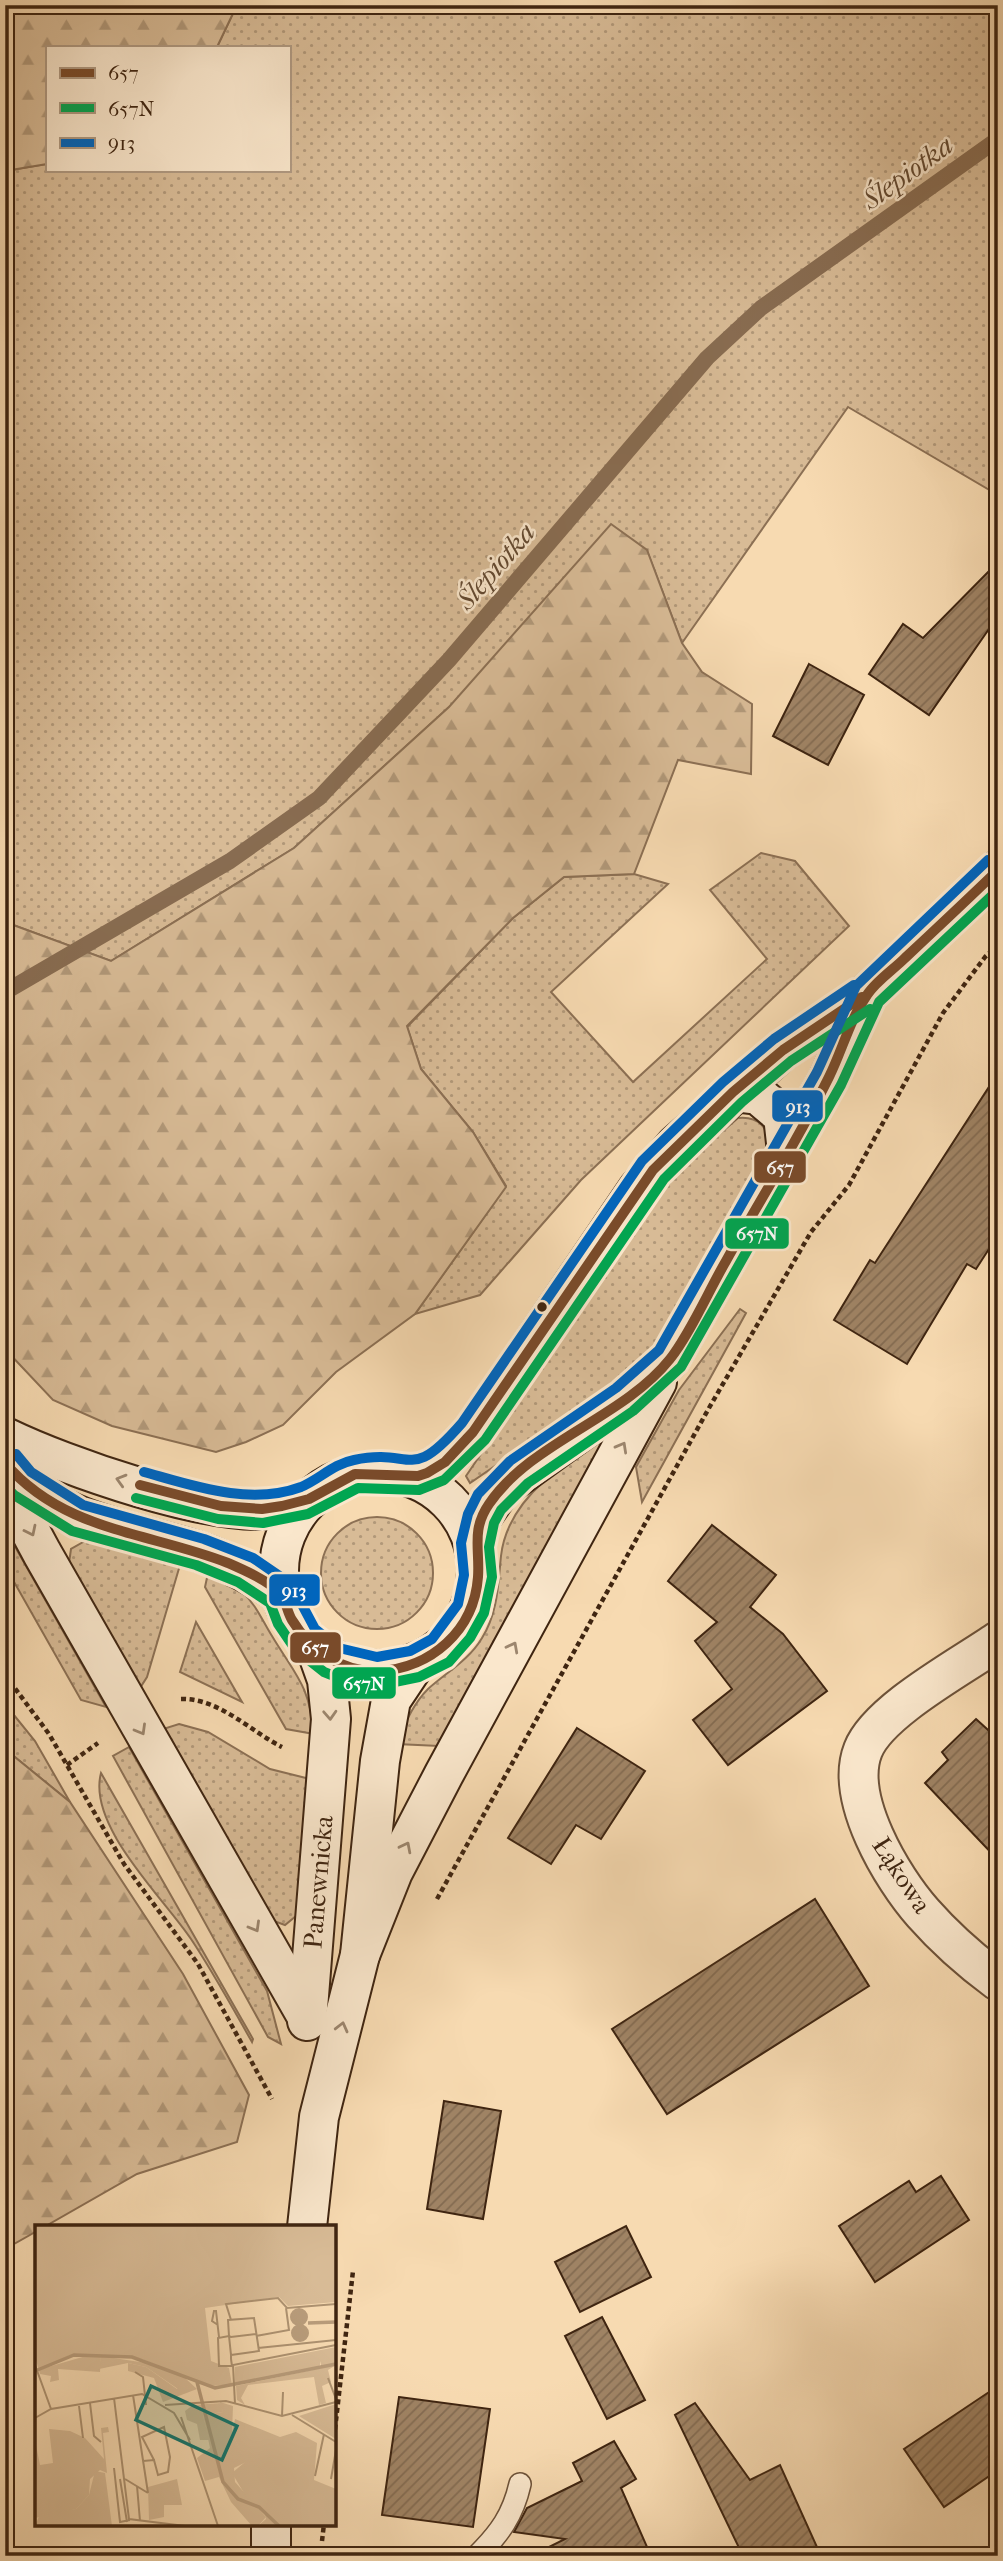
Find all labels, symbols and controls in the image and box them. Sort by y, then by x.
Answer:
legend [46,46,290,172]
text: 657 [108,61,139,85]
text: 657N [108,97,155,121]
water label: Ślepiotka [855,128,959,217]
text: 913 [108,131,135,155]
water label: Ślepiotka [448,516,542,617]
line badge: 913 [771,1089,824,1123]
text: 913 [785,1096,810,1118]
line badge: 657 [753,1150,807,1184]
text: 657 [766,1157,794,1179]
line badge: 657N [724,1217,790,1250]
text: 657N [736,1223,779,1245]
unlabelled marker [535,1300,549,1314]
one-way arrow [614,1441,627,1454]
one-way arrow [115,1474,127,1488]
one-way arrow [23,1524,37,1536]
line badge: 913 [268,1573,321,1607]
text: 913 [281,1580,306,1602]
line badge: 657 [289,1631,342,1664]
text: 657 [301,1637,329,1659]
one-way arrow [505,1641,518,1654]
line badge: 657N [331,1666,397,1700]
text: 657N [343,1673,386,1695]
one-way arrow [322,1710,337,1721]
one-way arrow [133,1722,146,1735]
street label: Panewnicka [297,1813,340,1950]
street label: Łąkowa [865,1831,938,1920]
one-way arrow [397,1842,411,1854]
one-way arrow [247,1920,260,1932]
one-way arrow [334,2021,348,2033]
inset map [35,2225,336,2526]

